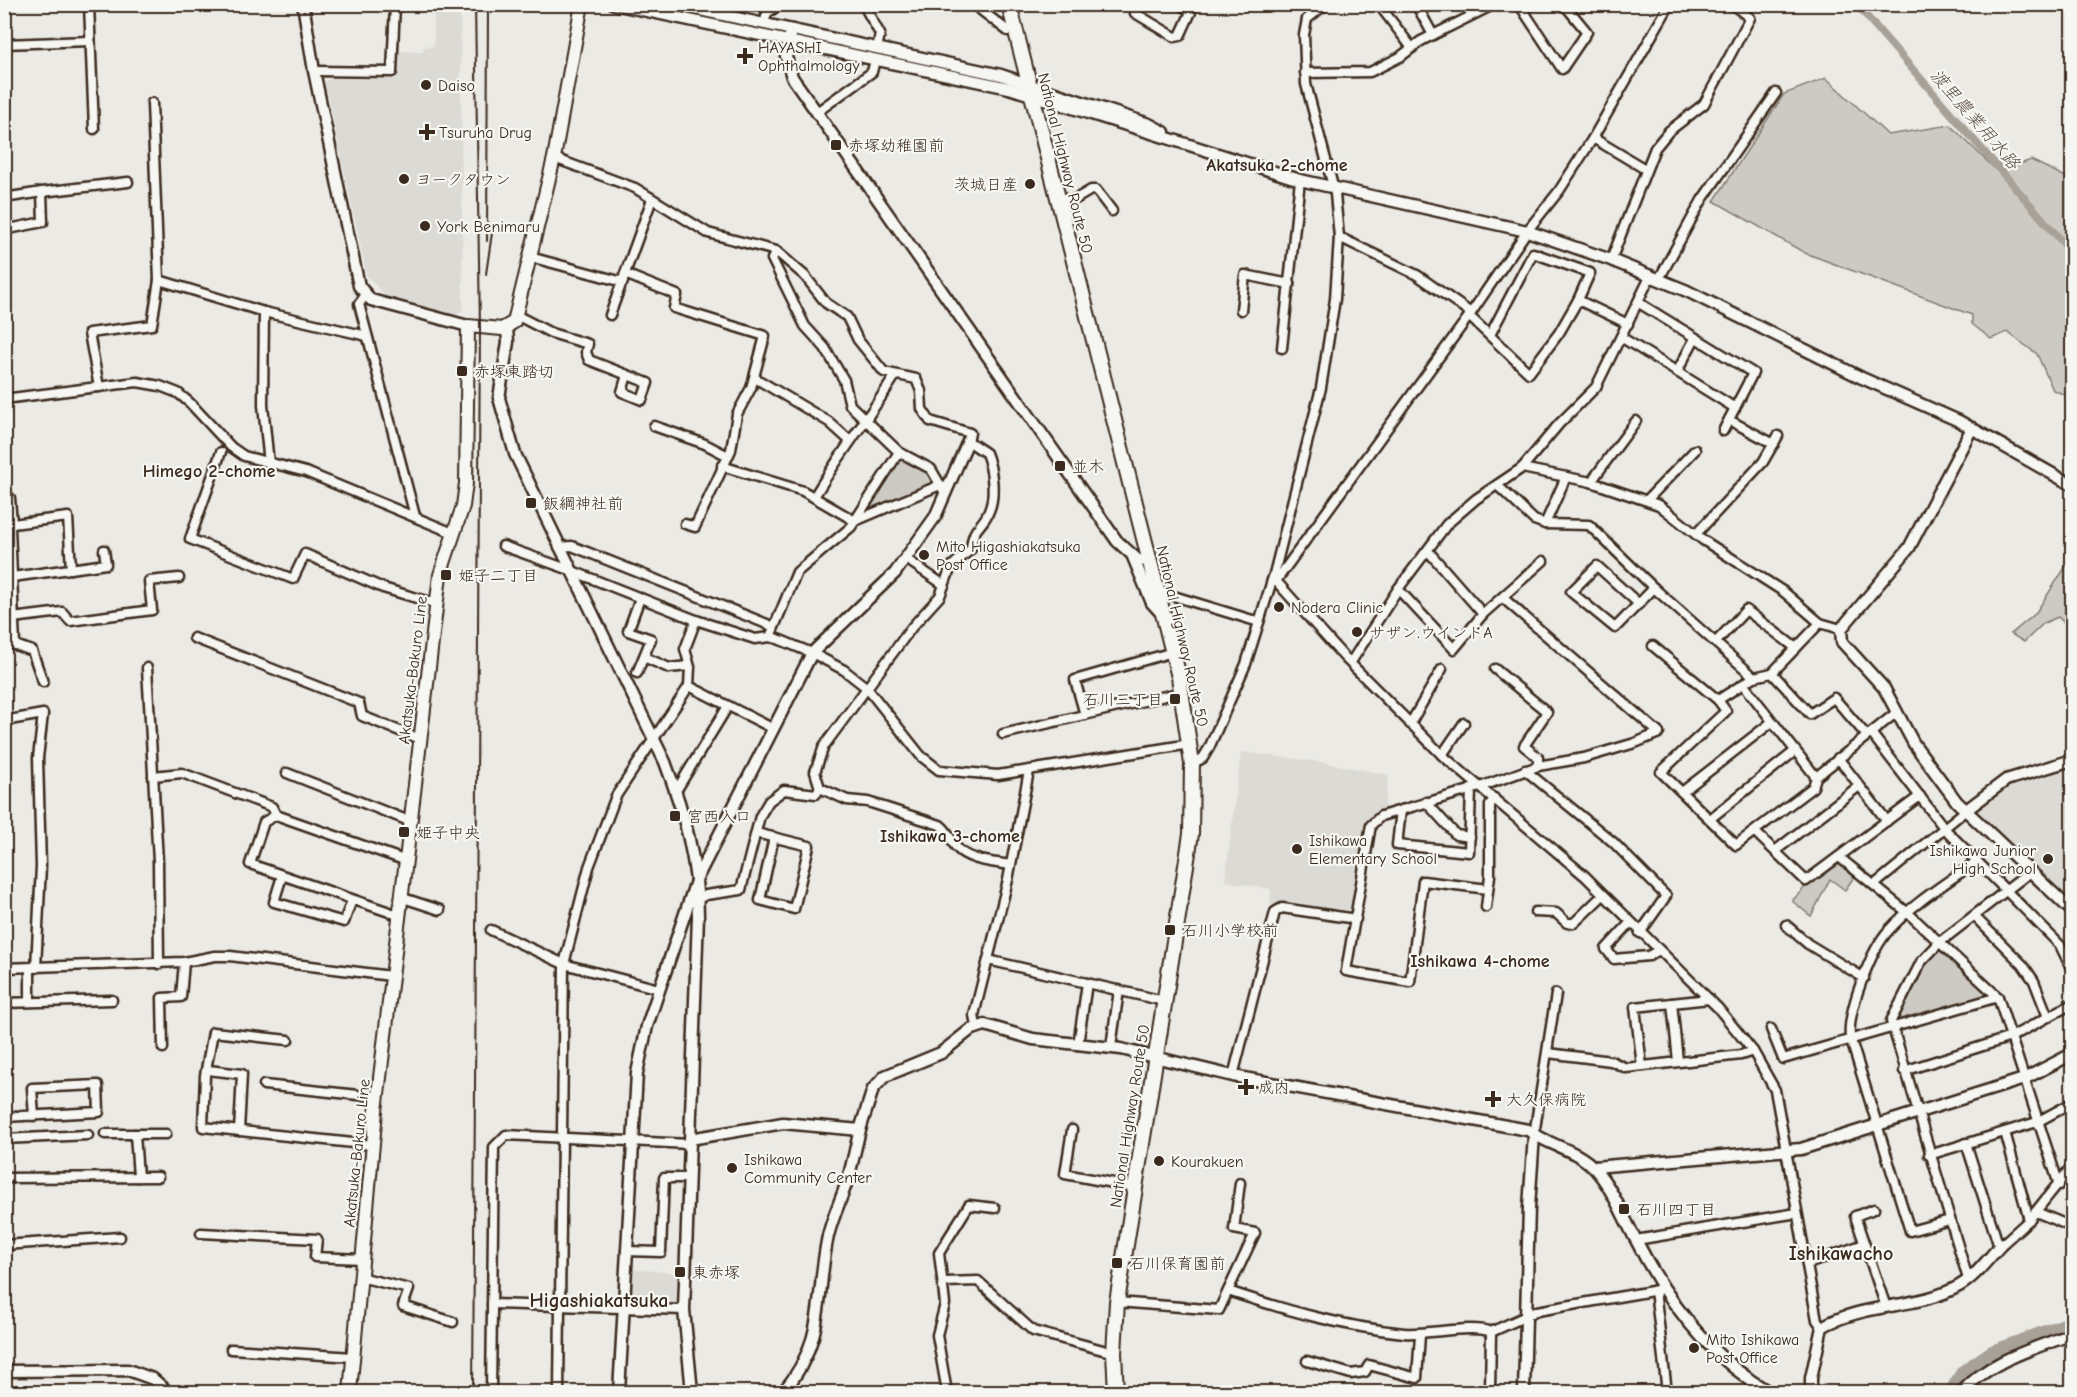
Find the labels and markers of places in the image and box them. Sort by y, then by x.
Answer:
place label: HAYASHI Ophthalmology [758,39,860,75]
marker: HAYASHI Ophthalmology [736,47,754,65]
place label: Daiso [438,77,475,95]
marker: Daiso [419,78,433,92]
place label: Tsuruha Drug [439,124,532,142]
marker: Tsuruha Drug [420,125,434,139]
place label: 赤塚幼稚園前 [848,137,944,155]
marker: 赤塚幼稚園前 [829,138,843,152]
place label: ヨークタウン [416,171,511,189]
marker: ヨークタウン [397,172,411,186]
place label: 茨城日産 [954,176,1018,194]
marker: 茨城日産 [1023,177,1037,191]
place label: York Benimaru [437,218,540,236]
marker: York Benimaru [418,219,432,233]
place label: 赤塚東踏切 [474,363,554,381]
marker: 赤塚東踏切 [455,364,469,378]
place label: 並木 [1072,458,1104,476]
marker: 並木 [1053,459,1067,473]
place label: 飯綱神社前 [543,495,623,513]
marker: 飯綱神社前 [524,496,538,510]
place label: Mito Higashiakatsuka Post Office [936,538,1081,574]
marker: Mito Higashiakatsuka Post Office [917,548,931,562]
place label: 姫子二丁目 [458,567,538,585]
marker: 姫子二丁目 [439,568,453,582]
place label: Nodera Clinic [1291,599,1384,617]
marker: Nodera Clinic [1272,600,1286,614]
place label: サザン.ウインドA [1369,624,1492,642]
marker: サザン.ウインドA [1350,625,1364,639]
place label: 石川三丁目 [1083,691,1163,709]
marker: 石川三丁目 [1168,692,1182,706]
place label: 宮西入口 [687,808,751,826]
marker: 宮西入口 [668,809,682,823]
place label: 姫子中央 [416,824,480,842]
marker: 姫子中央 [397,825,411,839]
place label: Ishikawa Elementary School [1309,832,1437,868]
marker: Ishikawa Elementary School [1290,842,1304,856]
place label: Ishikawa Junior High School [1930,842,2037,878]
marker: Ishikawa Junior High School [2041,852,2055,866]
place label: 石川小学校前 [1182,922,1278,940]
marker: 石川小学校前 [1163,923,1177,937]
place label: 成内 [1258,1079,1290,1097]
marker: 成内 [1239,1080,1253,1094]
marker: 大久保病院 [1484,1090,1502,1108]
place label: 大久保病院 [1506,1091,1586,1109]
place label: Ishikawa Community Center [744,1151,872,1187]
place label: Kourakuen [1171,1153,1244,1171]
marker: Kourakuen [1152,1154,1166,1168]
marker: Ishikawa Community Center [725,1161,739,1175]
place label: 石川四丁目 [1636,1201,1716,1219]
marker: 石川四丁目 [1617,1202,1631,1216]
place label: 石川保育園前 [1129,1255,1225,1273]
marker: 石川保育園前 [1110,1256,1124,1270]
place label: 東赤塚 [692,1264,740,1282]
marker: 東赤塚 [673,1265,687,1279]
place label: Mito Ishikawa Post Office [1706,1331,1799,1367]
marker: Mito Ishikawa Post Office [1687,1341,1701,1355]

